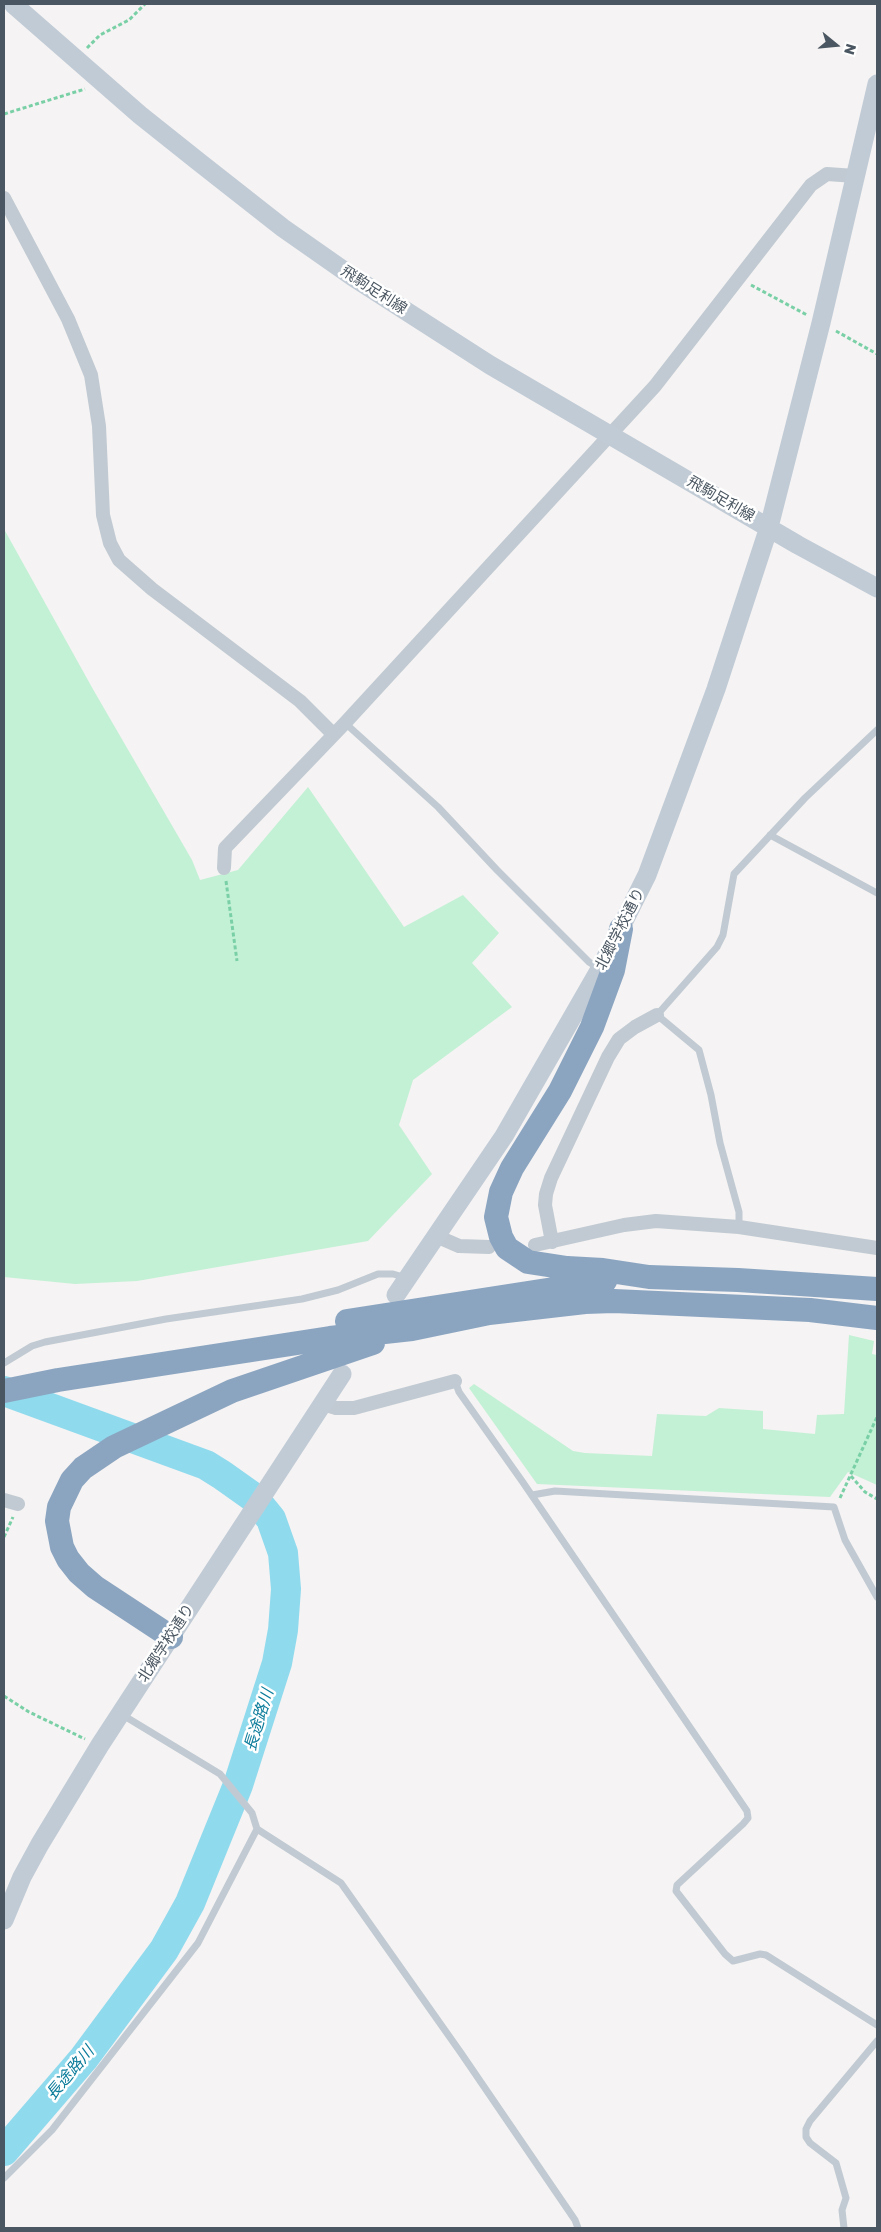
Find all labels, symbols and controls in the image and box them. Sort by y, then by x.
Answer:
north arrow [811,20,861,70]
text: N [841,42,861,57]
street label: 飛駒足利線 [338,262,410,318]
street label: 飛駒足利線 [684,472,758,526]
street label: 北郷学校通り [592,885,648,973]
street label: 北郷学校通り [134,1600,198,1686]
water label: 長途路川 [240,1687,278,1753]
water label: 長途路川 [42,2042,98,2104]

